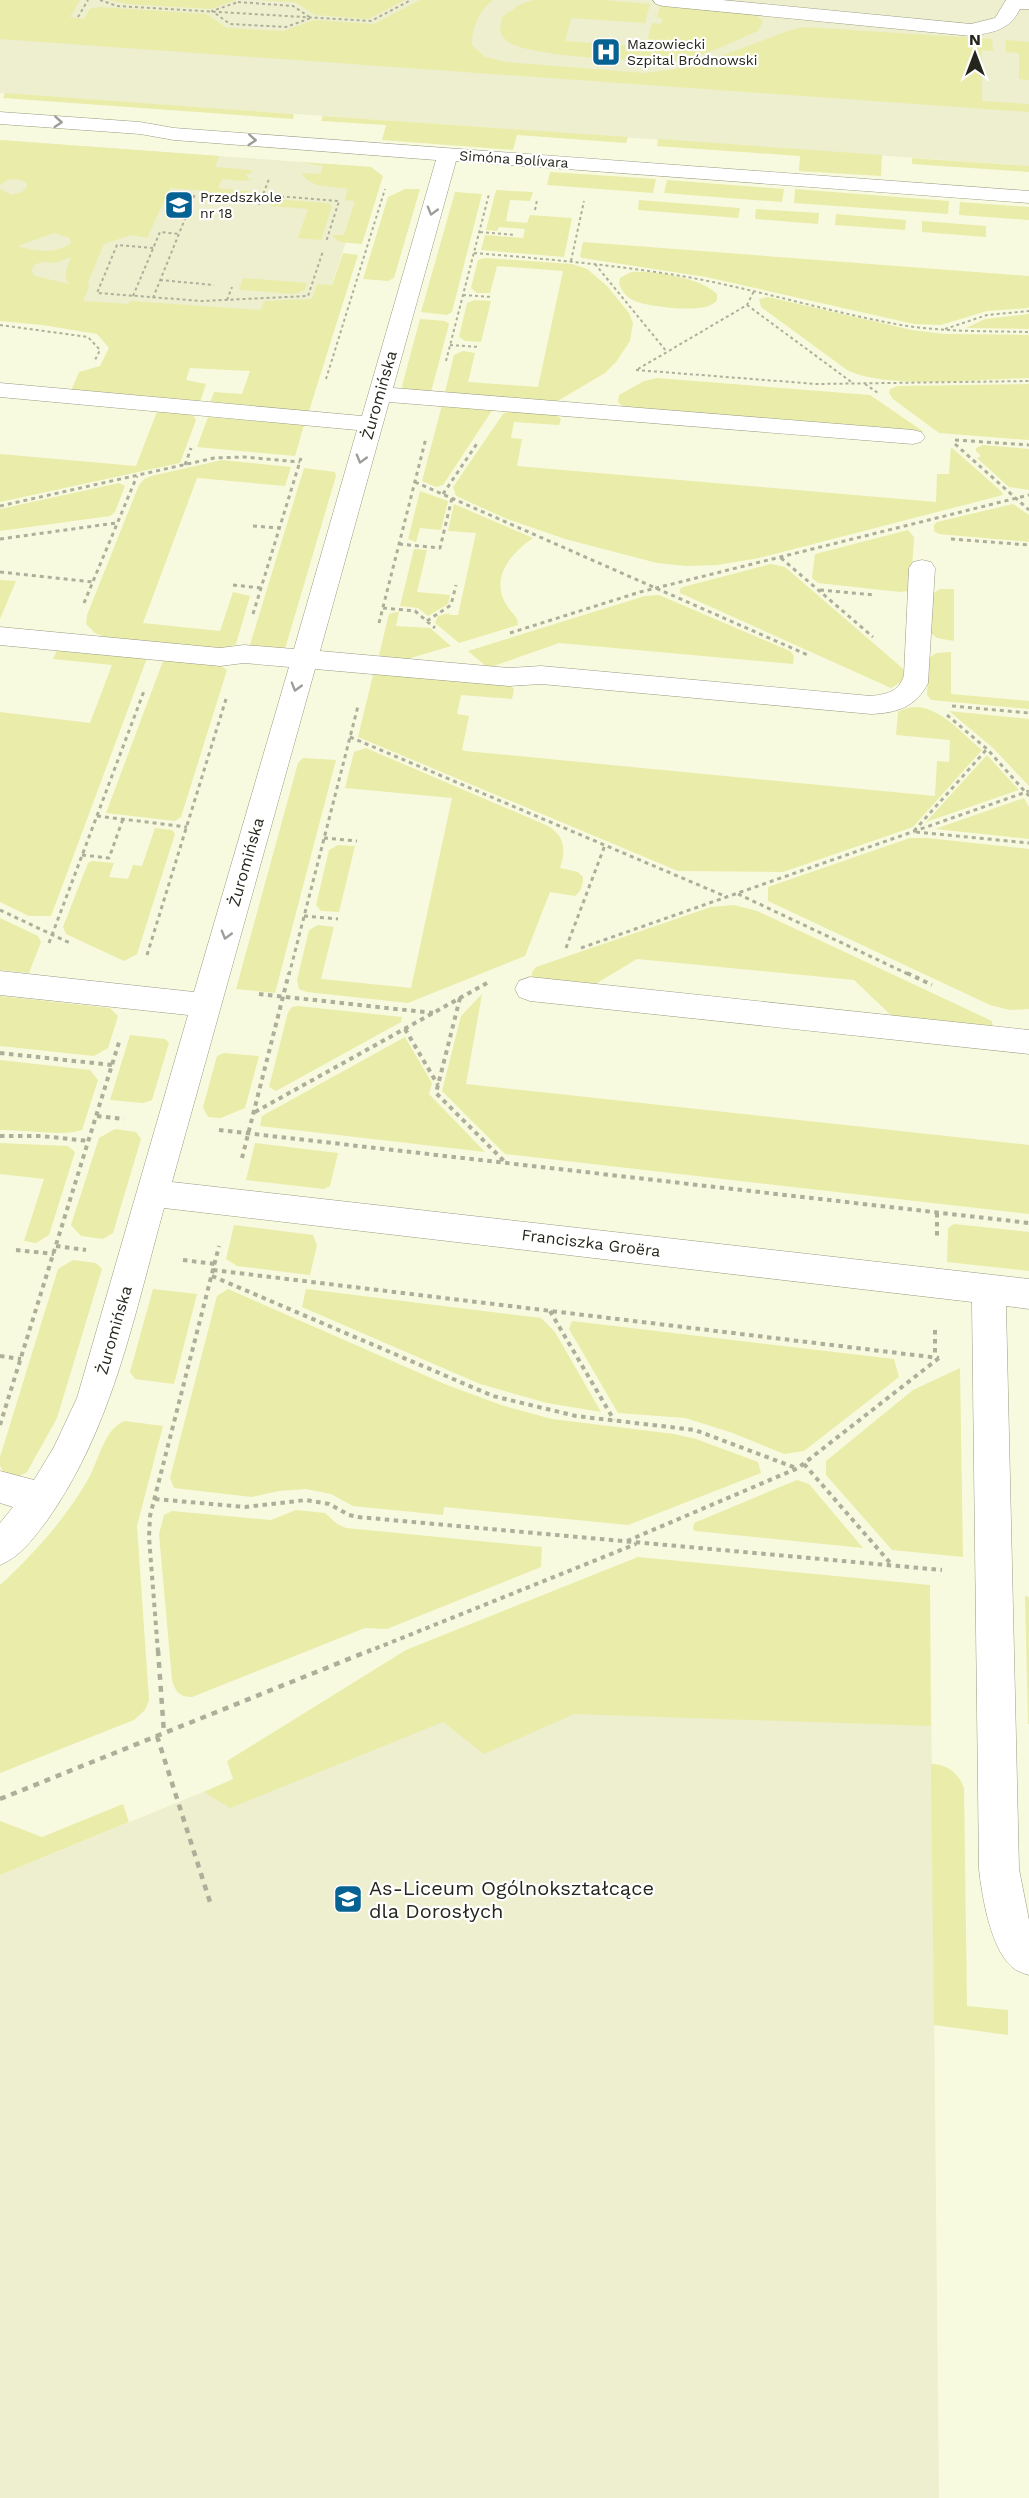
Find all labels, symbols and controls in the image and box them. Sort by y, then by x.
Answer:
north arrow [945,24,1005,84]
text: N [969,30,981,49]
hospital icon: Mazowiecki Szpital Bródnowski [590,36,622,68]
place label: Mazowiecki Szpital Bródnowski [627,36,757,68]
one-way arrow [54,115,63,128]
one-way arrow [248,133,257,146]
street label: Simóna Bolívara [459,147,569,171]
school or university icon: Przedszkole nr 18 [163,189,195,221]
place label: Przedszkole nr 18 [200,189,282,221]
one-way arrow [427,205,439,216]
street label: Żuromińska [357,348,401,442]
one-way arrow [356,453,368,464]
one-way arrow [290,681,303,691]
street label: Żuromińska [224,815,268,909]
one-way arrow [221,929,233,940]
street label: Franciszka Groëra [521,1225,661,1261]
street label: Żuromińska [92,1283,136,1377]
place label: As-Liceum Ogólnokształcące dla Dorosłych [369,1876,654,1923]
school or university icon: As-Liceum Ogólnokształcące dla Dorosłych [332,1883,364,1915]

